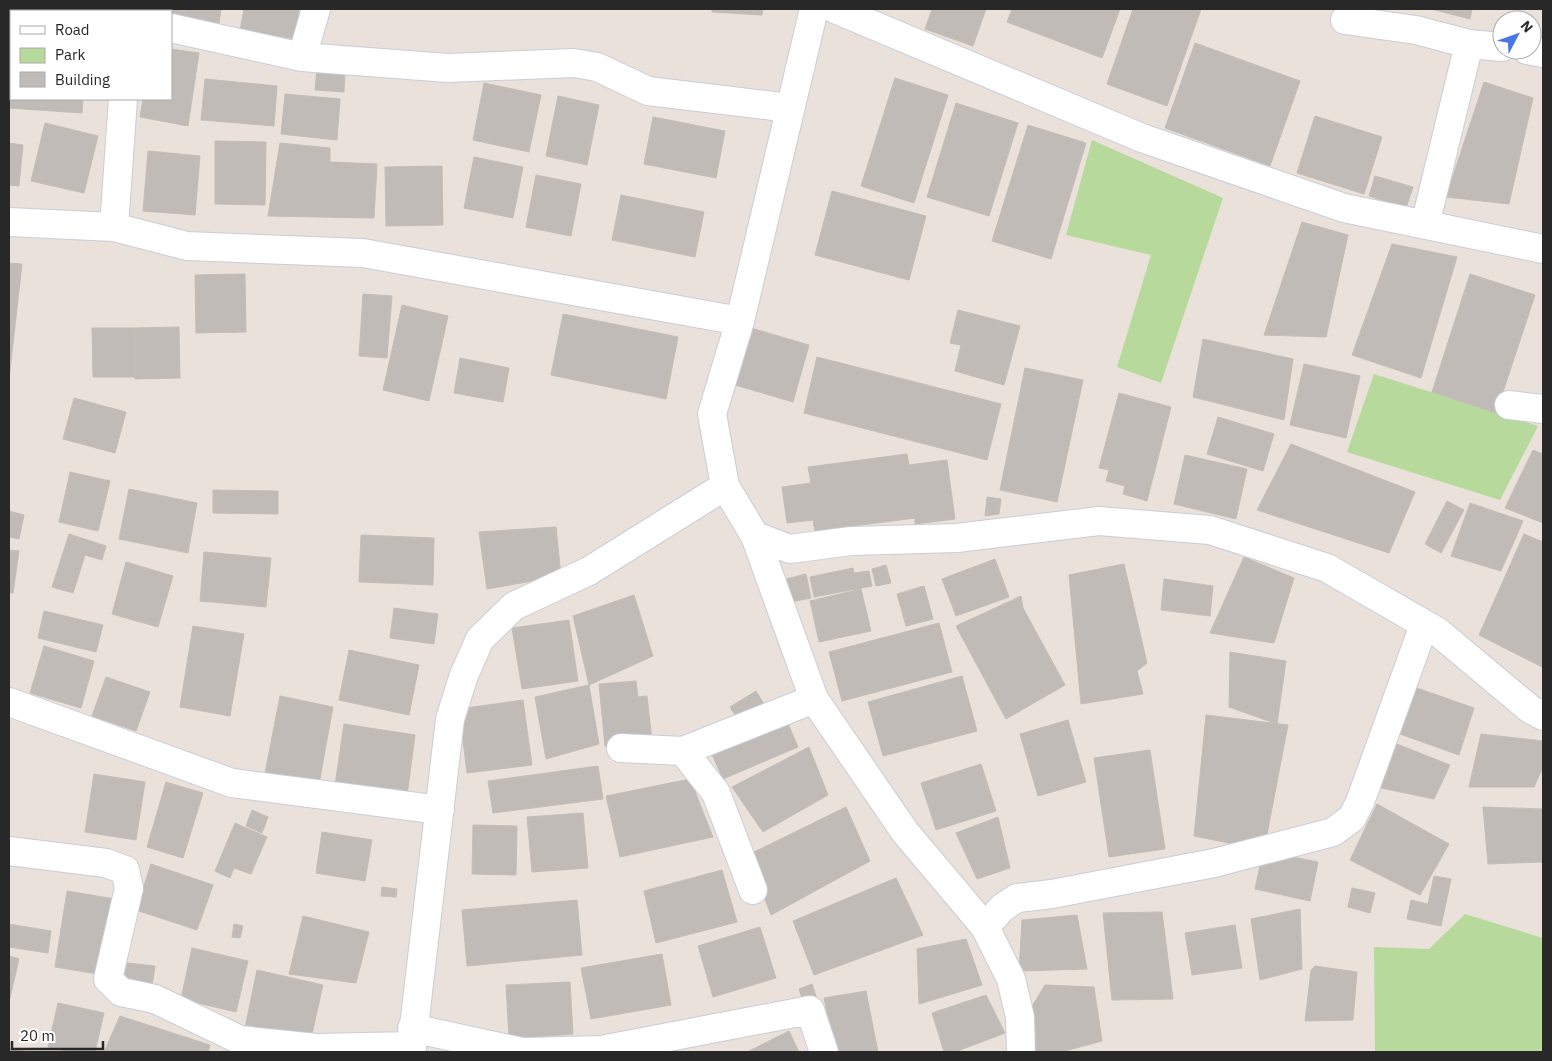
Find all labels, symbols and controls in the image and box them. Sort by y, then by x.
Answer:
legend [10,10,172,100]
north arrow [1492,10,1542,60]
text: N [1517,17,1537,36]
text: Road [55,20,90,39]
text: Park [55,45,85,64]
text: Building [55,70,110,89]
scale bar [12,1018,104,1050]
text: 20 m [20,1026,55,1045]

